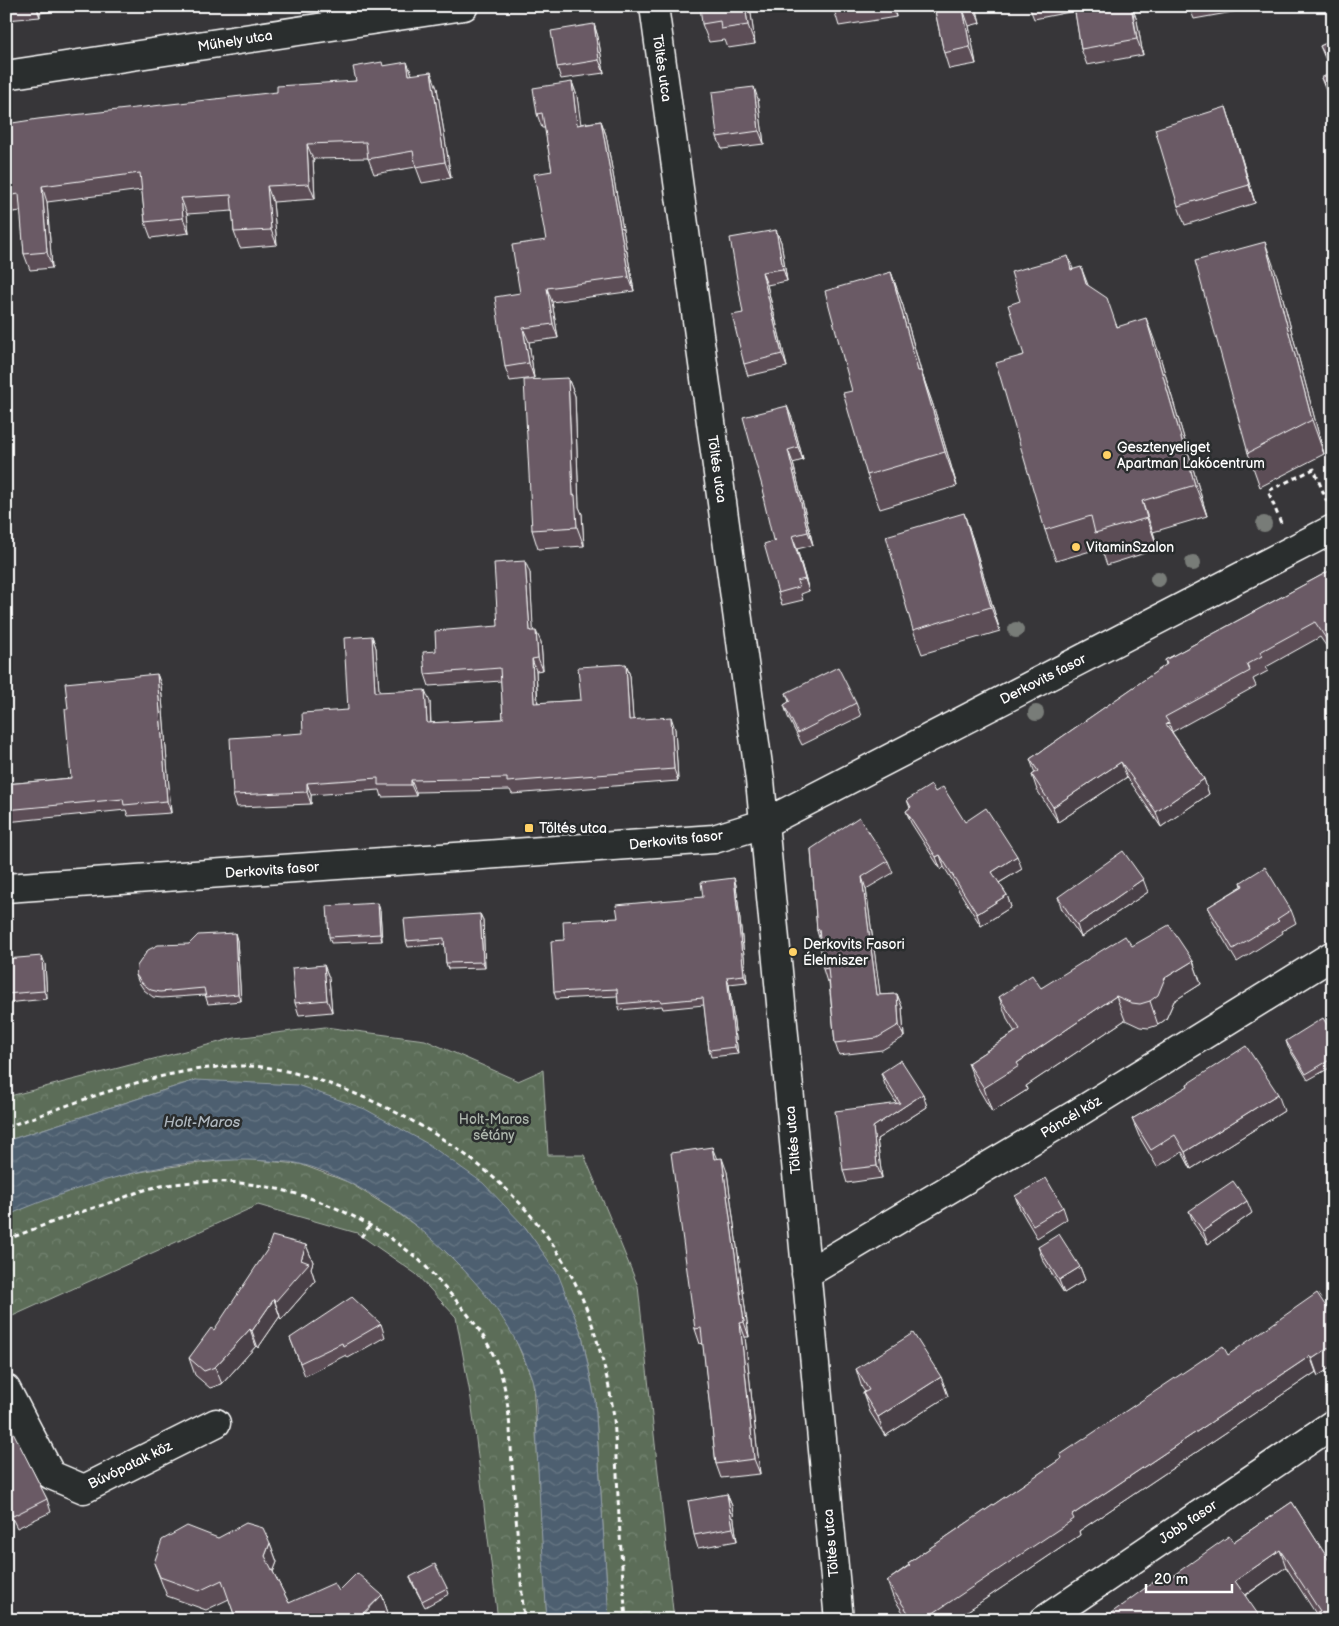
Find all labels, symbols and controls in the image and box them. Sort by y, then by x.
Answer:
street label: Műhely utca [196,27,274,55]
street label: Töltés utca [649,33,675,103]
street label: Töltés utca [704,434,730,504]
place label: Gesztenyeliget Apartman Lakócentrum [1117,439,1265,472]
marker: Gesztenyeliget Apartman Lakócentrum [1101,449,1113,461]
place label: VitaminSzalon [1086,539,1174,556]
marker: VitaminSzalon [1070,541,1082,553]
street label: Derkovits fasor [997,650,1090,708]
place label: Töltés utca [539,820,607,837]
marker: Töltés utca [523,822,535,834]
street label: Derkovits fasor [628,827,725,853]
street label: Derkovits fasor [224,858,321,882]
place label: Derkovits Fasori Élelmiszer [803,936,905,969]
marker: Derkovits Fasori Élelmiszer [787,946,799,958]
street label: Páncél köz [1038,1092,1105,1142]
street label: Töltés utca [782,1105,804,1175]
park label: Holt-Maros sétány [459,1111,529,1144]
water label: Holt-Maros [164,1113,241,1132]
street label: Búvópatak köz [85,1437,175,1493]
street label: Jobb fasor [1156,1496,1221,1548]
street label: Töltés utca [820,1508,842,1578]
scale bar [1146,1561,1233,1593]
text: 20 m [1154,1570,1188,1589]

